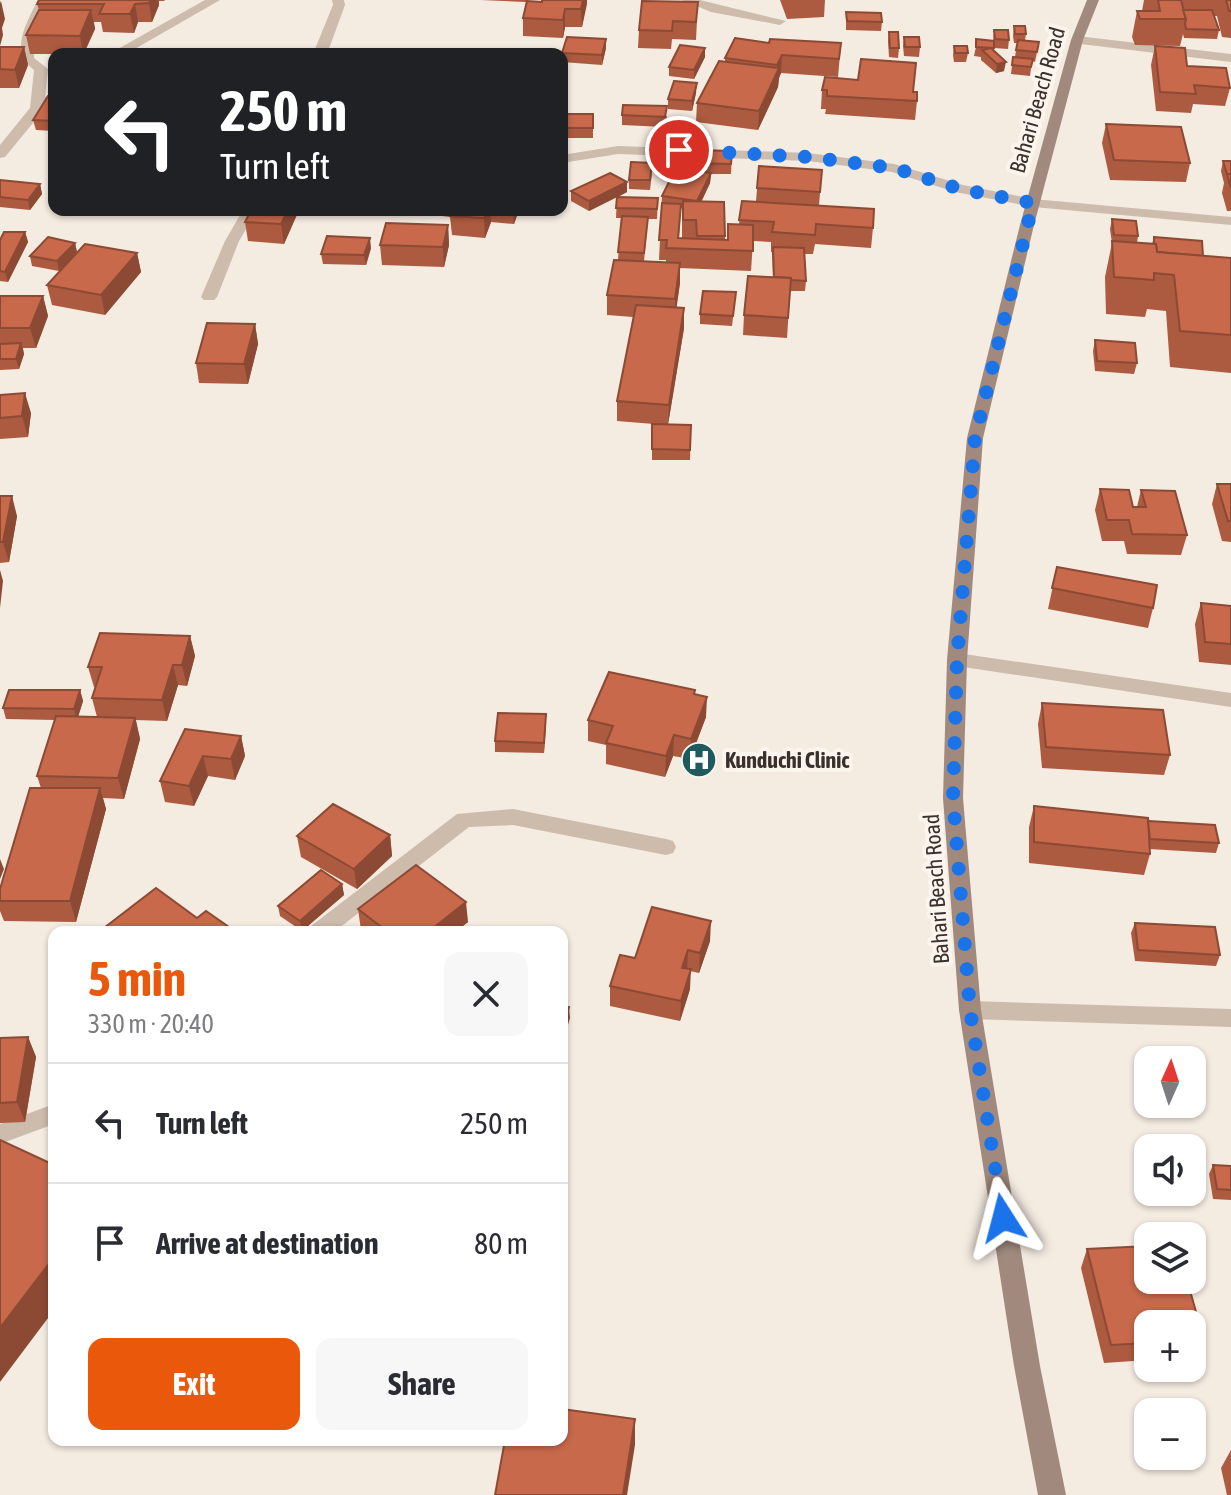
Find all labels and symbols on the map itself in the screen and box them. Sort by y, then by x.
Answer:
street label: Bahari Beach Road [1004,24,1070,176]
pin [645,116,713,184]
hospital icon: Kunduchi Clinic [680,741,718,779]
place label: Kunduchi Clinic [725,747,850,773]
street label: Bahari Beach Road [918,813,954,965]
north arrow [1134,1046,1206,1118]
position arrow [961,1176,1045,1260]

